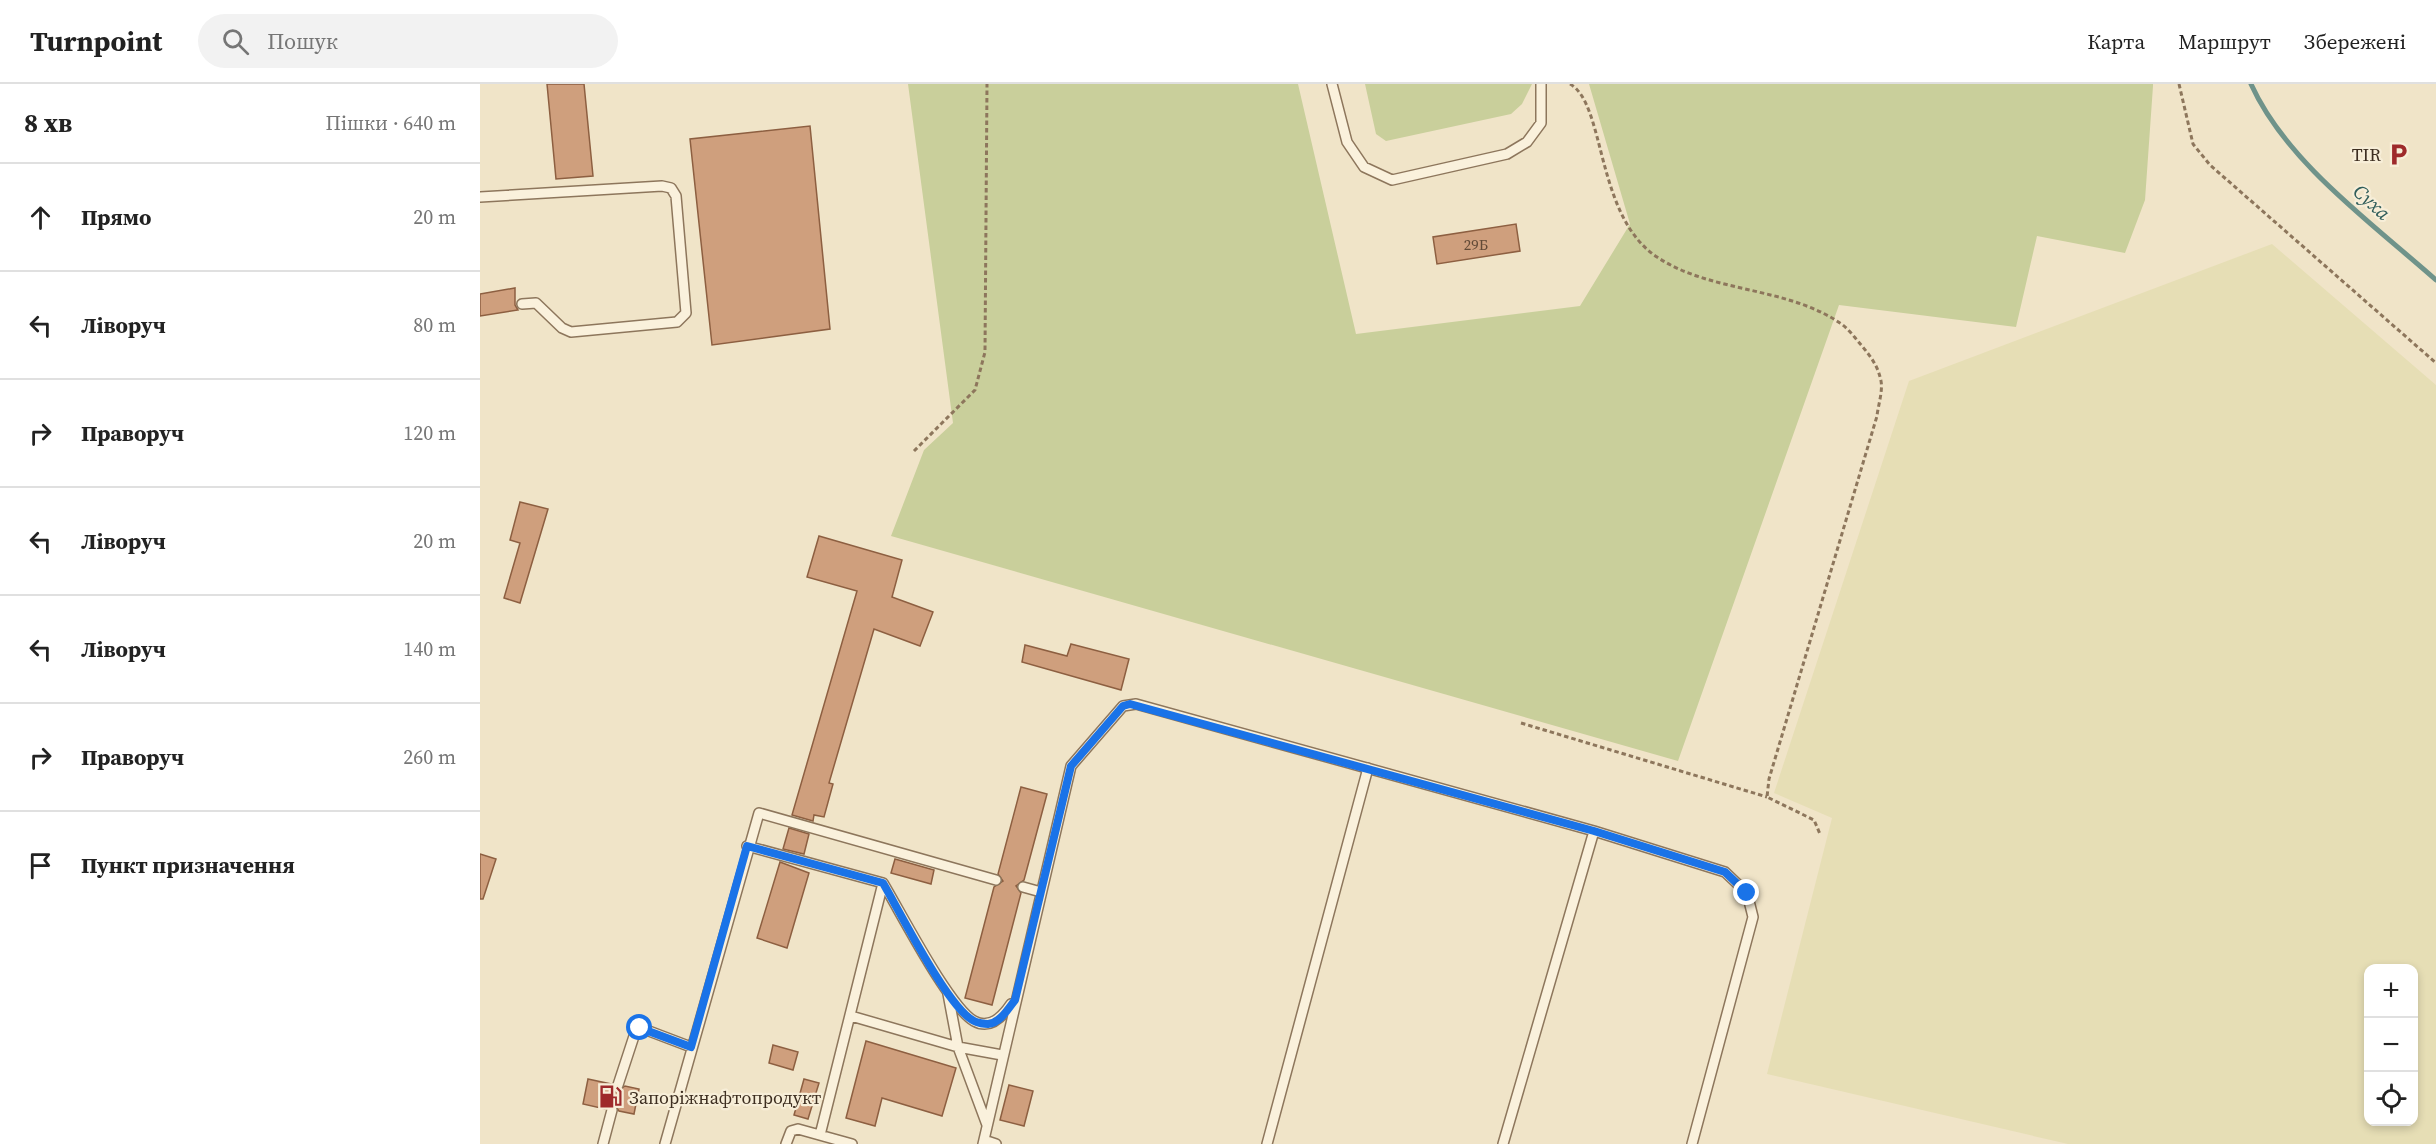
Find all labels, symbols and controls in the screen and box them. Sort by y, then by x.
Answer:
search box [198,14,618,68]
text: Turnpoint [30,22,162,60]
icon: search [219,25,252,58]
text: Пошук [267,26,338,56]
text: Карта [2087,27,2145,56]
text: Маршрут [2178,27,2271,56]
text: Збережені [2304,27,2406,56]
text: 8 хв [24,105,72,141]
text: Пішки · 640 m [325,109,456,137]
parking icon: TIR [2386,141,2412,167]
place label: TIR [2352,142,2381,167]
water label: Суха [2347,178,2397,227]
icon: ahead [24,201,57,234]
text: Прямо [81,202,151,232]
text: 20 m [413,203,456,231]
house number: 29Б [1464,234,1488,255]
icon: left [24,309,57,342]
text: Ліворуч [81,310,166,340]
text: 80 m [413,311,456,339]
icon: right [24,417,57,450]
text: Праворуч [81,418,184,448]
text: 120 m [403,419,456,447]
icon: left [24,525,57,558]
text: Ліворуч [81,526,166,556]
text: 20 m [413,527,456,555]
icon: left [24,633,57,666]
text: Ліворуч [81,634,166,664]
text: 140 m [403,635,456,663]
icon: right [24,741,57,774]
text: Праворуч [81,742,184,772]
text: 260 m [403,743,456,771]
icon: arrive [24,849,57,882]
text: Пункт призначення [81,850,295,880]
route end [1733,879,1759,905]
map controls [2364,964,2418,1126]
button: + [2364,964,2418,1018]
route start [626,1014,652,1040]
button: − [2364,1018,2418,1072]
button: locate [2364,1072,2418,1126]
fuel station icon: Запоріжнафтопродукт [598,1084,624,1110]
place label: Запоріжнафтопродукт [629,1085,822,1110]

